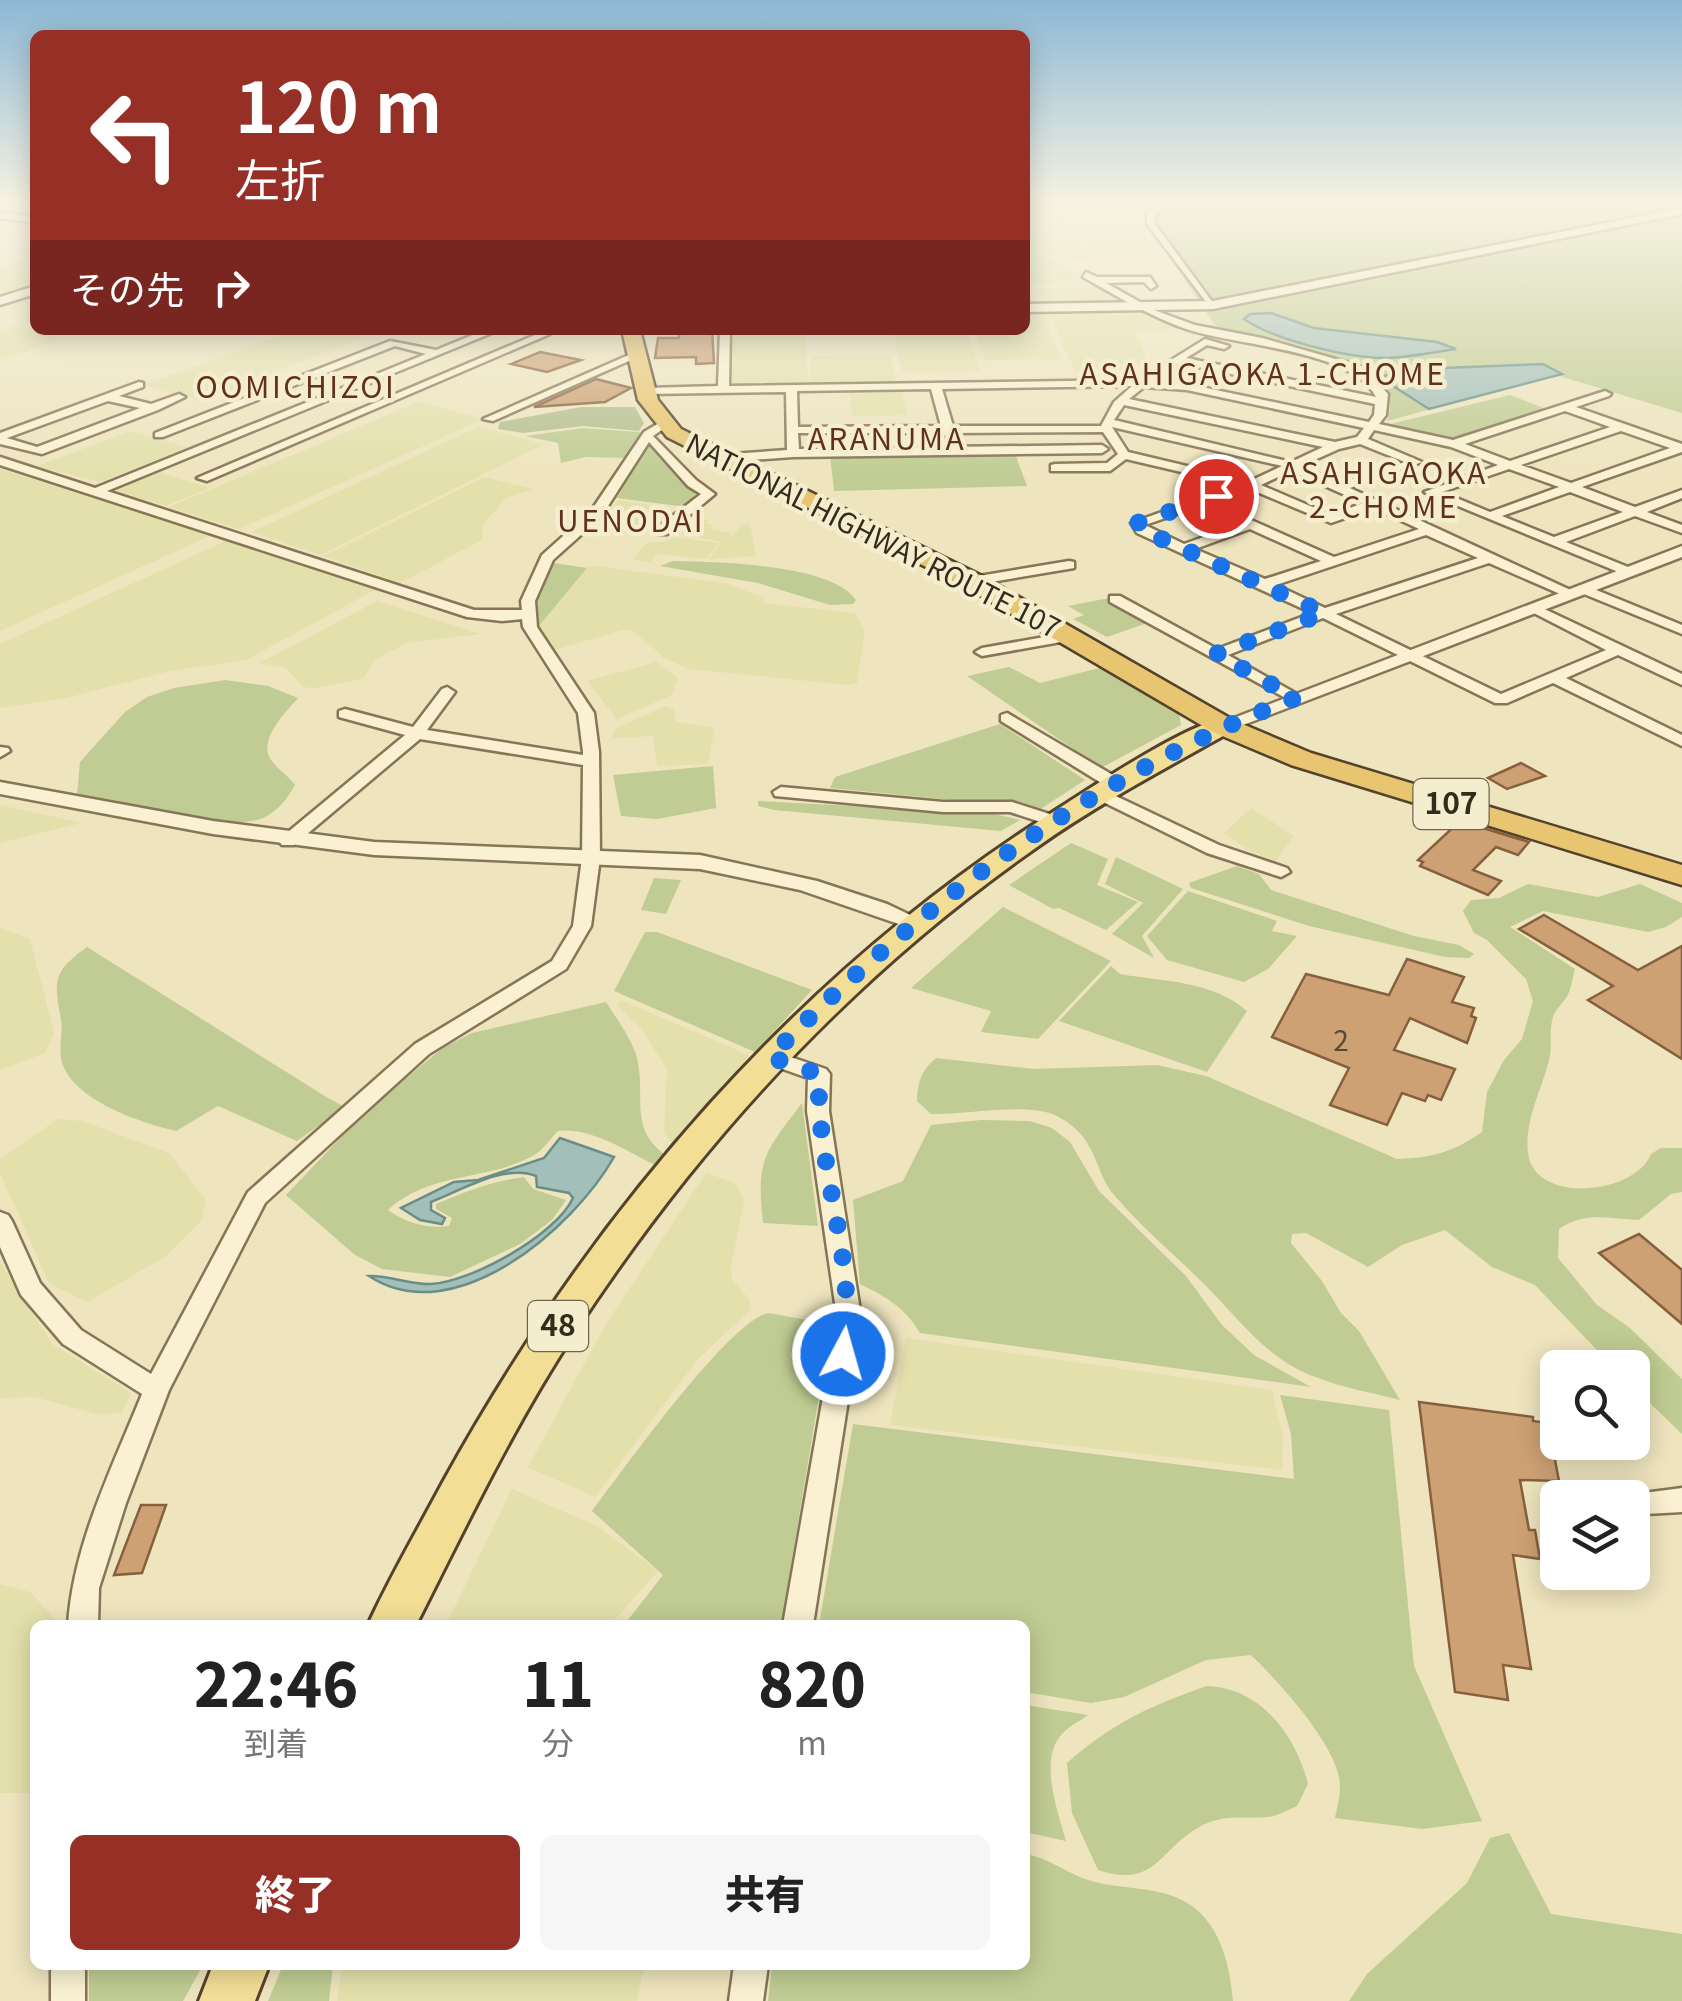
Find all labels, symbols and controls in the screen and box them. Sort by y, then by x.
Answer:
text: 120 m [235,52,442,153]
icon: left [70,70,200,200]
text: 左折 [235,145,325,210]
text: その先 [70,260,184,315]
icon: right [204,260,259,315]
district label: ASAHIGAOKA 1-CHOME [1080,350,1446,394]
district label: OOMICHIZOI [196,363,396,407]
district label: ARANUMA [808,415,966,459]
street label: NATIONAL HIGHWAY ROUTE 107 [680,422,1068,646]
district label: ASAHIGAOKA 2-CHOME [1280,449,1488,527]
pin [1174,454,1259,539]
icon: arrive [1189,469,1244,524]
district label: UENODAI [557,497,705,541]
road number: 107 [1414,779,1488,829]
house number: 2 [1333,1019,1349,1059]
road number: 48 [528,1301,588,1351]
position arrow [791,1302,895,1406]
map controls [1540,1350,1650,1590]
button: search [1540,1350,1650,1460]
button: layers [1540,1480,1650,1590]
text: 22:46 [194,1637,358,1724]
text: 11 [522,1637,594,1724]
text: 820 [758,1637,866,1724]
text: 到着 [244,1718,308,1764]
text: 分 [542,1718,574,1764]
text: m [797,1718,827,1764]
button: 終了 [70,1835,520,1950]
button: 共有 [540,1835,990,1950]

